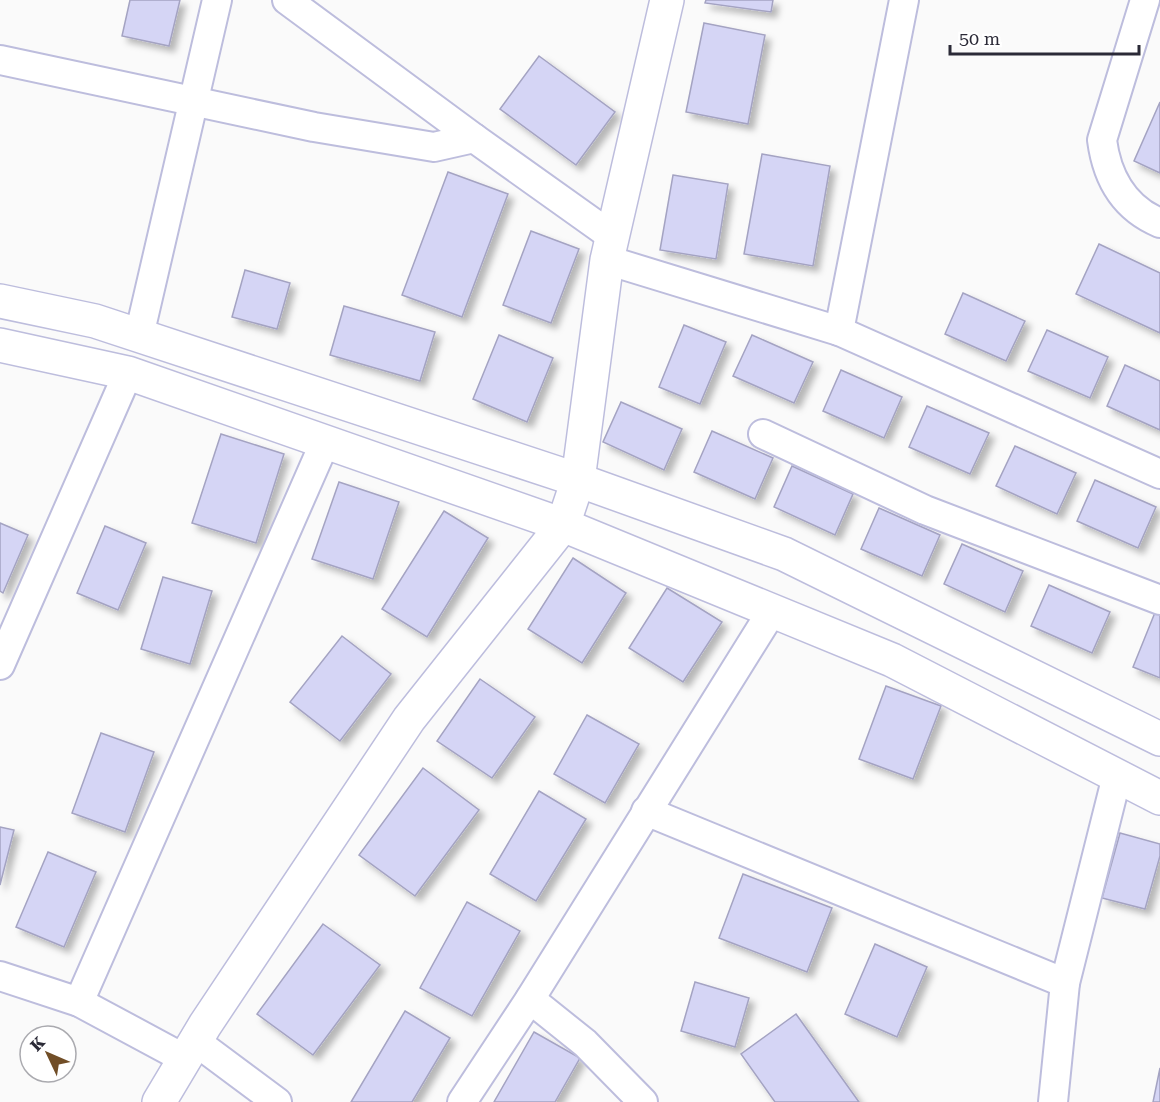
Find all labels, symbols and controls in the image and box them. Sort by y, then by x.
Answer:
scale bar [950,18,1139,56]
text: 50 m [959,28,1000,49]
north arrow [18,1024,78,1084]
text: K [26,1033,49,1055]

